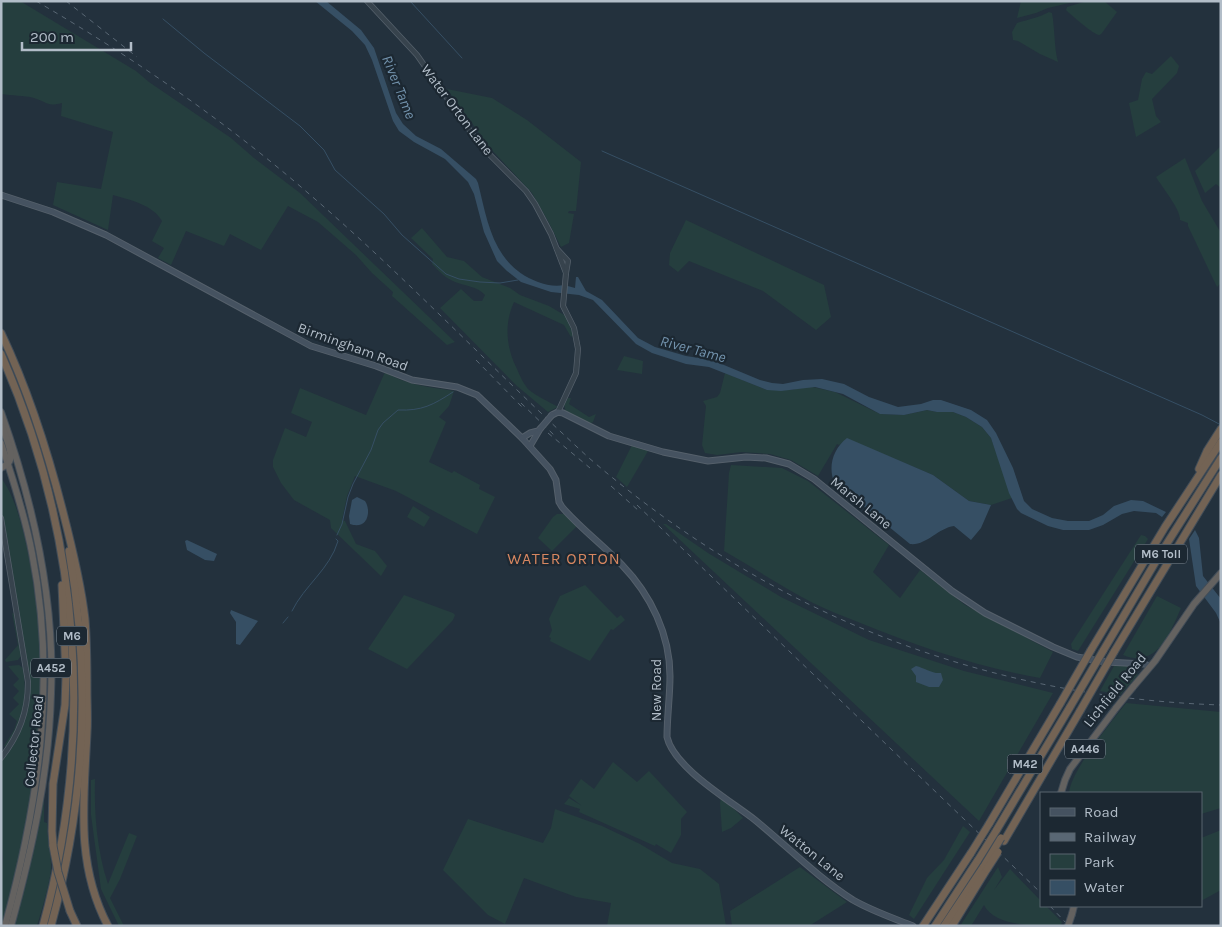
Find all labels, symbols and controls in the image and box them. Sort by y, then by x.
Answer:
scale bar [22,20,131,52]
text: 200 m [30,28,74,46]
water label: River Tame [378,53,420,122]
street label: Water Orton Lane [417,61,497,159]
street label: Birmingham Road [295,319,411,375]
water label: River Tame [658,332,728,366]
street label: Marsh Lane [827,473,895,533]
road number: M6 Toll [1135,544,1187,564]
district label: WATER ORTON [507,549,621,568]
road number: M6 [57,626,87,646]
street label: Lichfield Road [1080,650,1150,730]
road number: A452 [31,658,71,678]
street label: New Road [648,659,665,721]
street label: Collector Road [21,694,47,788]
road number: A446 [1065,740,1105,759]
road number: M42 [1008,754,1042,774]
legend [1040,792,1202,907]
text: Road [1084,803,1119,821]
street label: Watton Lane [776,821,848,885]
text: Railway [1084,828,1136,846]
text: Park [1084,853,1114,871]
text: Water [1084,878,1125,896]

